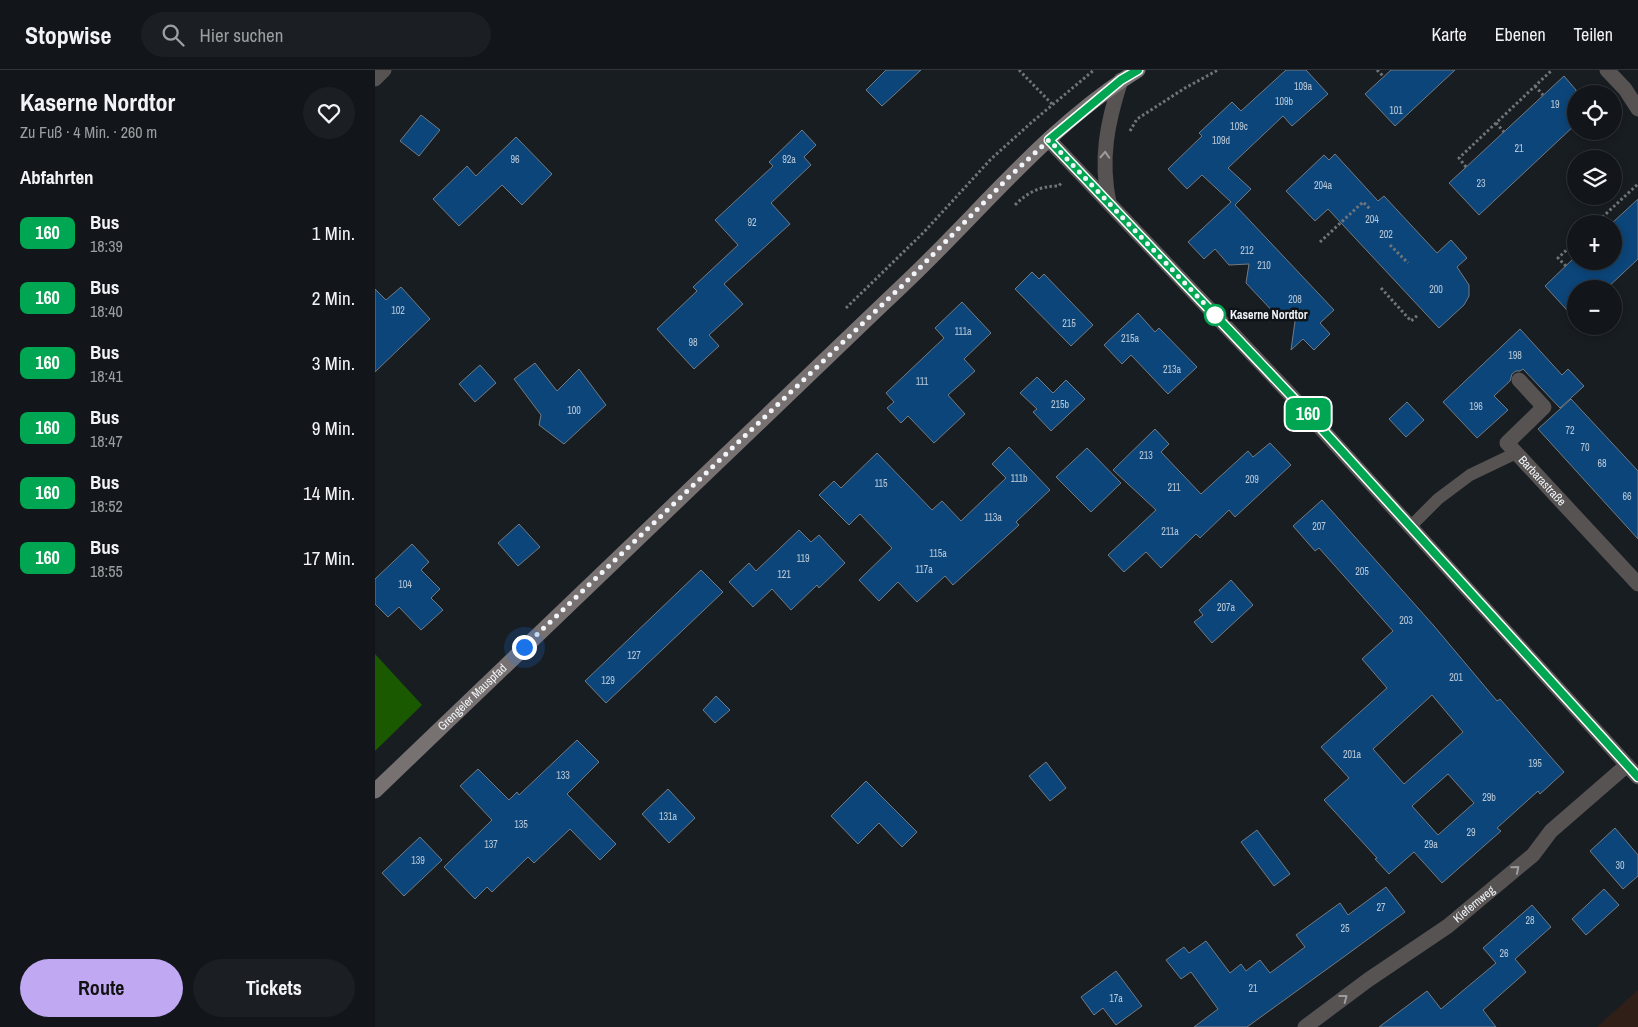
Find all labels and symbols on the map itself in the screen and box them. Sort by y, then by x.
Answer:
house number: 109a [1294,80,1313,93]
house number: 109b [1275,95,1294,108]
house number: 19 [1550,98,1560,111]
house number: 101 [1389,104,1403,117]
house number: 109c [1230,120,1248,133]
house number: 109d [1212,134,1230,147]
house number: 21 [1514,142,1524,155]
one-way arrow [1099,150,1110,158]
house number: 96 [510,153,520,166]
house number: 92a [782,153,796,166]
house number: 23 [1476,177,1486,190]
house number: 204a [1314,179,1333,192]
house number: 204 [1365,213,1379,226]
house number: 92 [747,216,757,229]
house number: 202 [1379,228,1393,241]
house number: 212 [1240,244,1254,257]
house number: 210 [1257,259,1271,272]
house number: 200 [1429,283,1443,296]
house number: 208 [1288,293,1302,306]
house number: 102 [391,304,405,317]
marker: Kaserne Nordtor [1204,304,1226,326]
place label: Kaserne Nordtor [1230,307,1308,323]
house number: 215 [1062,317,1076,330]
house number: 111a [954,325,972,338]
house number: 215a [1121,332,1140,345]
house number: 98 [688,336,698,349]
house number: 198 [1508,349,1522,362]
house number: 213a [1163,363,1182,376]
house number: 111 [916,375,929,388]
house number: 215b [1051,398,1070,411]
line badge: 160 [1279,398,1337,430]
house number: 196 [1469,400,1483,413]
house number: 100 [567,404,581,417]
house number: 72 [1565,424,1575,437]
house number: 70 [1580,441,1590,454]
house number: 213 [1139,449,1153,462]
street label: Barbarastraße [1515,452,1569,509]
house number: 68 [1597,457,1607,470]
house number: 111b [1010,472,1028,485]
house number: 209 [1245,473,1259,486]
house number: 115 [874,477,888,490]
house number: 211 [1167,481,1181,494]
house number: 66 [1622,490,1632,503]
house number: 113a [984,511,1002,524]
house number: 207 [1312,520,1326,533]
house number: 211a [1161,525,1179,538]
house number: 115a [929,547,947,560]
house number: 119 [796,552,810,565]
house number: 117a [915,563,933,576]
house number: 205 [1355,565,1369,578]
house number: 121 [777,568,791,581]
house number: 104 [398,578,412,591]
house number: 207a [1217,601,1236,614]
house number: 203 [1399,614,1413,627]
your location [512,635,537,660]
house number: 127 [627,649,641,662]
street label: Grengeler Mauspfad [434,660,510,734]
house number: 201 [1449,671,1463,684]
house number: 129 [601,674,615,687]
house number: 201a [1343,748,1362,761]
house number: 195 [1528,757,1542,770]
house number: 133 [556,769,570,782]
house number: 29b [1482,791,1496,804]
house number: 131a [659,810,678,823]
house number: 135 [514,818,528,831]
house number: 29 [1466,826,1476,839]
house number: 137 [484,838,498,851]
house number: 29a [1424,838,1438,851]
house number: 139 [411,854,425,867]
house number: 30 [1615,859,1625,872]
one-way arrow [1510,866,1519,875]
street label: Kiefernweg [1450,882,1499,926]
house number: 27 [1376,901,1386,914]
house number: 28 [1525,914,1535,927]
house number: 25 [1340,922,1350,935]
house number: 26 [1499,947,1509,960]
house number: 21 [1248,982,1258,995]
house number: 17a [1109,992,1123,1005]
one-way arrow [1338,995,1348,1004]

